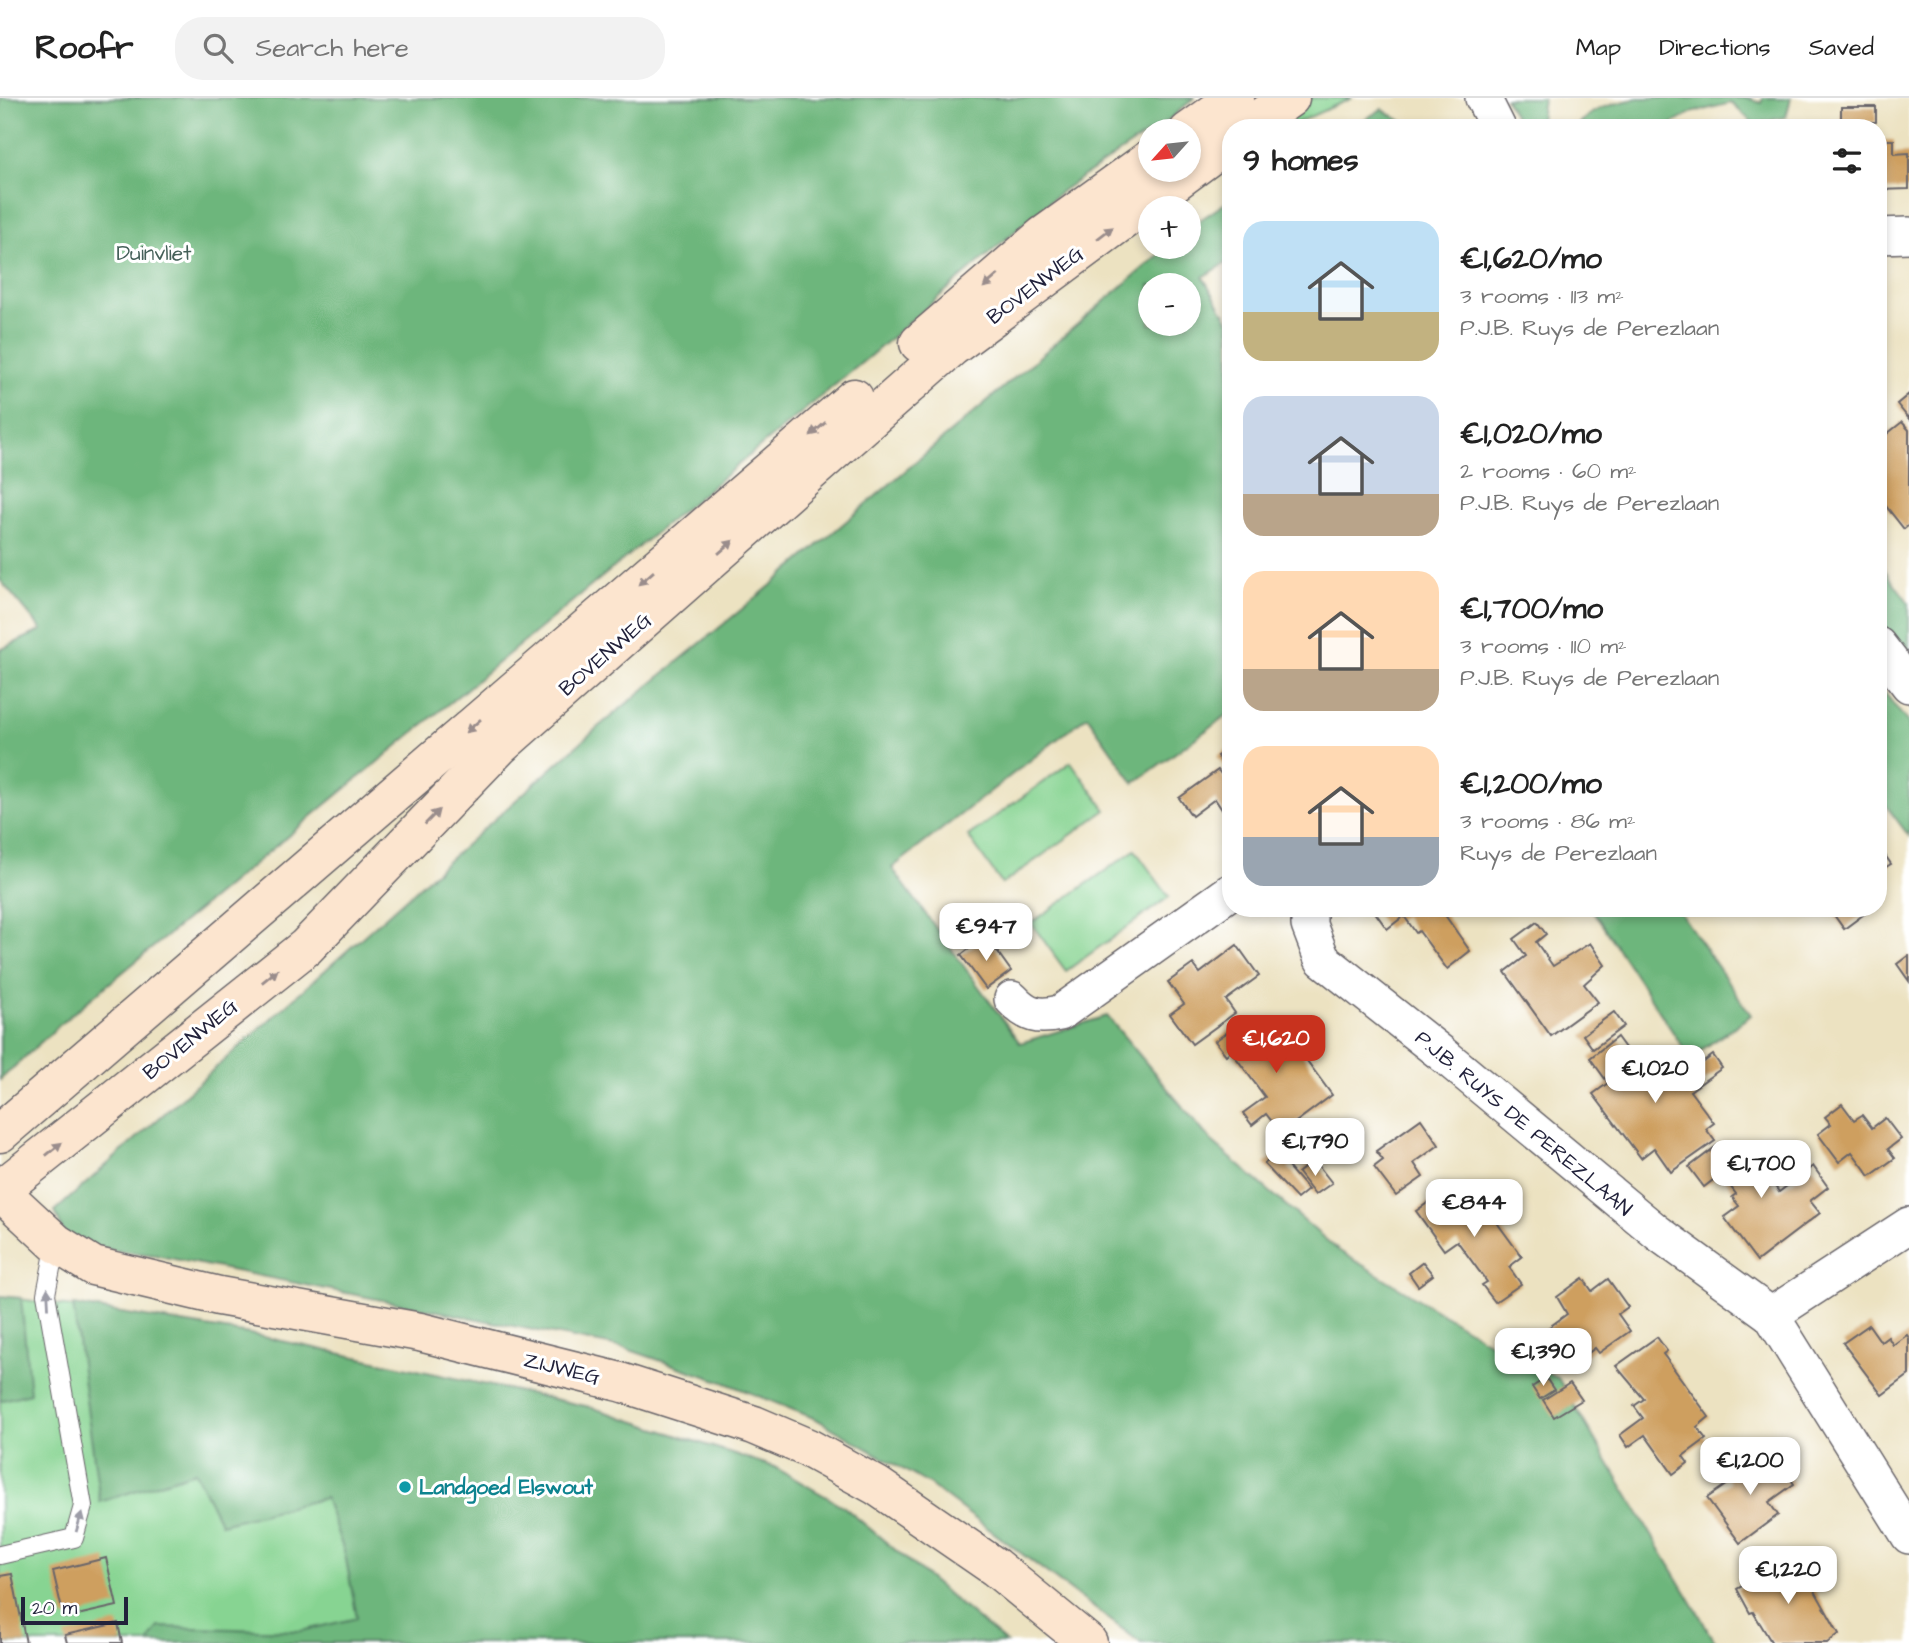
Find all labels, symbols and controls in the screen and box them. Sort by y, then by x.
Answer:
search box [175,17,665,80]
text: Roofr [35,25,133,71]
icon: search [199,29,237,67]
text: Search here [255,30,409,66]
text: Map [1576,31,1621,65]
text: Directions [1659,31,1771,65]
text: Saved [1809,31,1874,65]
north arrow [1138,119,1200,182]
map controls [1138,119,1201,336]
text: 9 homes [1243,140,1358,182]
icon: filters [1828,142,1866,180]
button: + [1138,196,1201,259]
one-way arrow [1096,227,1114,241]
text: €1,620/mo [1460,238,1602,280]
park label: Duinvliet [116,239,192,268]
street label: BOVENWEG [981,239,1090,331]
icon: home [1299,249,1383,333]
one-way arrow [982,273,1000,289]
button: − [1138,273,1201,336]
text: 3 rooms · 113 m² [1460,280,1624,312]
text: P.J.B. Ruys de Perezlaan [1460,312,1719,344]
text: €1,020/mo [1460,413,1602,455]
one-way arrow [810,421,827,436]
icon: home [1299,424,1383,508]
text: 2 rooms · 60 m² [1460,455,1637,487]
text: P.J.B. Ruys de Perezlaan [1460,487,1719,519]
one-way arrow [717,540,734,555]
one-way arrow [637,570,655,585]
text: €1,700/mo [1460,588,1603,630]
icon: home [1299,599,1383,683]
street label: BOVENWEG [553,606,658,703]
text: 3 rooms · 110 m² [1460,630,1627,662]
text: P.J.B. Ruys de Perezlaan [1460,662,1719,694]
one-way arrow [465,718,482,733]
text: €1,200/mo [1460,763,1602,805]
icon: home [1299,774,1383,858]
text: 3 rooms · 86 m² [1460,805,1636,837]
one-way arrow [423,808,440,825]
text: Ruys de Perezlaan [1460,837,1657,869]
pin: €947 [945,904,1027,963]
text: €947 [955,910,1017,942]
one-way arrow [260,968,278,983]
street label: BOVENWEG [137,992,244,1087]
pin: €1,620 [1219,1016,1333,1075]
text: €1,620 [1242,1022,1310,1054]
street label: P.J.B. RUYS DE PEREZLAAN [1409,1024,1638,1223]
pin: €1,020 [1598,1046,1712,1105]
text: €1,020 [1621,1052,1689,1084]
pin: €1,790 [1258,1118,1372,1178]
text: €1,790 [1281,1125,1349,1157]
pin: €1,700 [1704,1140,1818,1200]
one-way arrow [44,1141,62,1156]
text: €1,700 [1727,1147,1795,1179]
pin: €844 [1433,1180,1515,1239]
text: €844 [1442,1186,1506,1218]
one-way arrow [43,1287,54,1309]
pin: €1,390 [1486,1328,1600,1388]
text: €1,390 [1511,1335,1575,1367]
street label: ZIJWEG [521,1345,603,1392]
pin: €1,200 [1693,1438,1807,1497]
text: €1,200 [1716,1444,1784,1476]
place label: Landgoed Elswout [419,1473,593,1504]
marker: Landgoed Elswout [397,1479,413,1495]
one-way arrow [74,1511,84,1532]
pin: €1,220 [1731,1546,1845,1606]
text: €1,220 [1755,1553,1821,1585]
scale bar [21,1594,128,1626]
text: 20 m [32,1595,77,1622]

